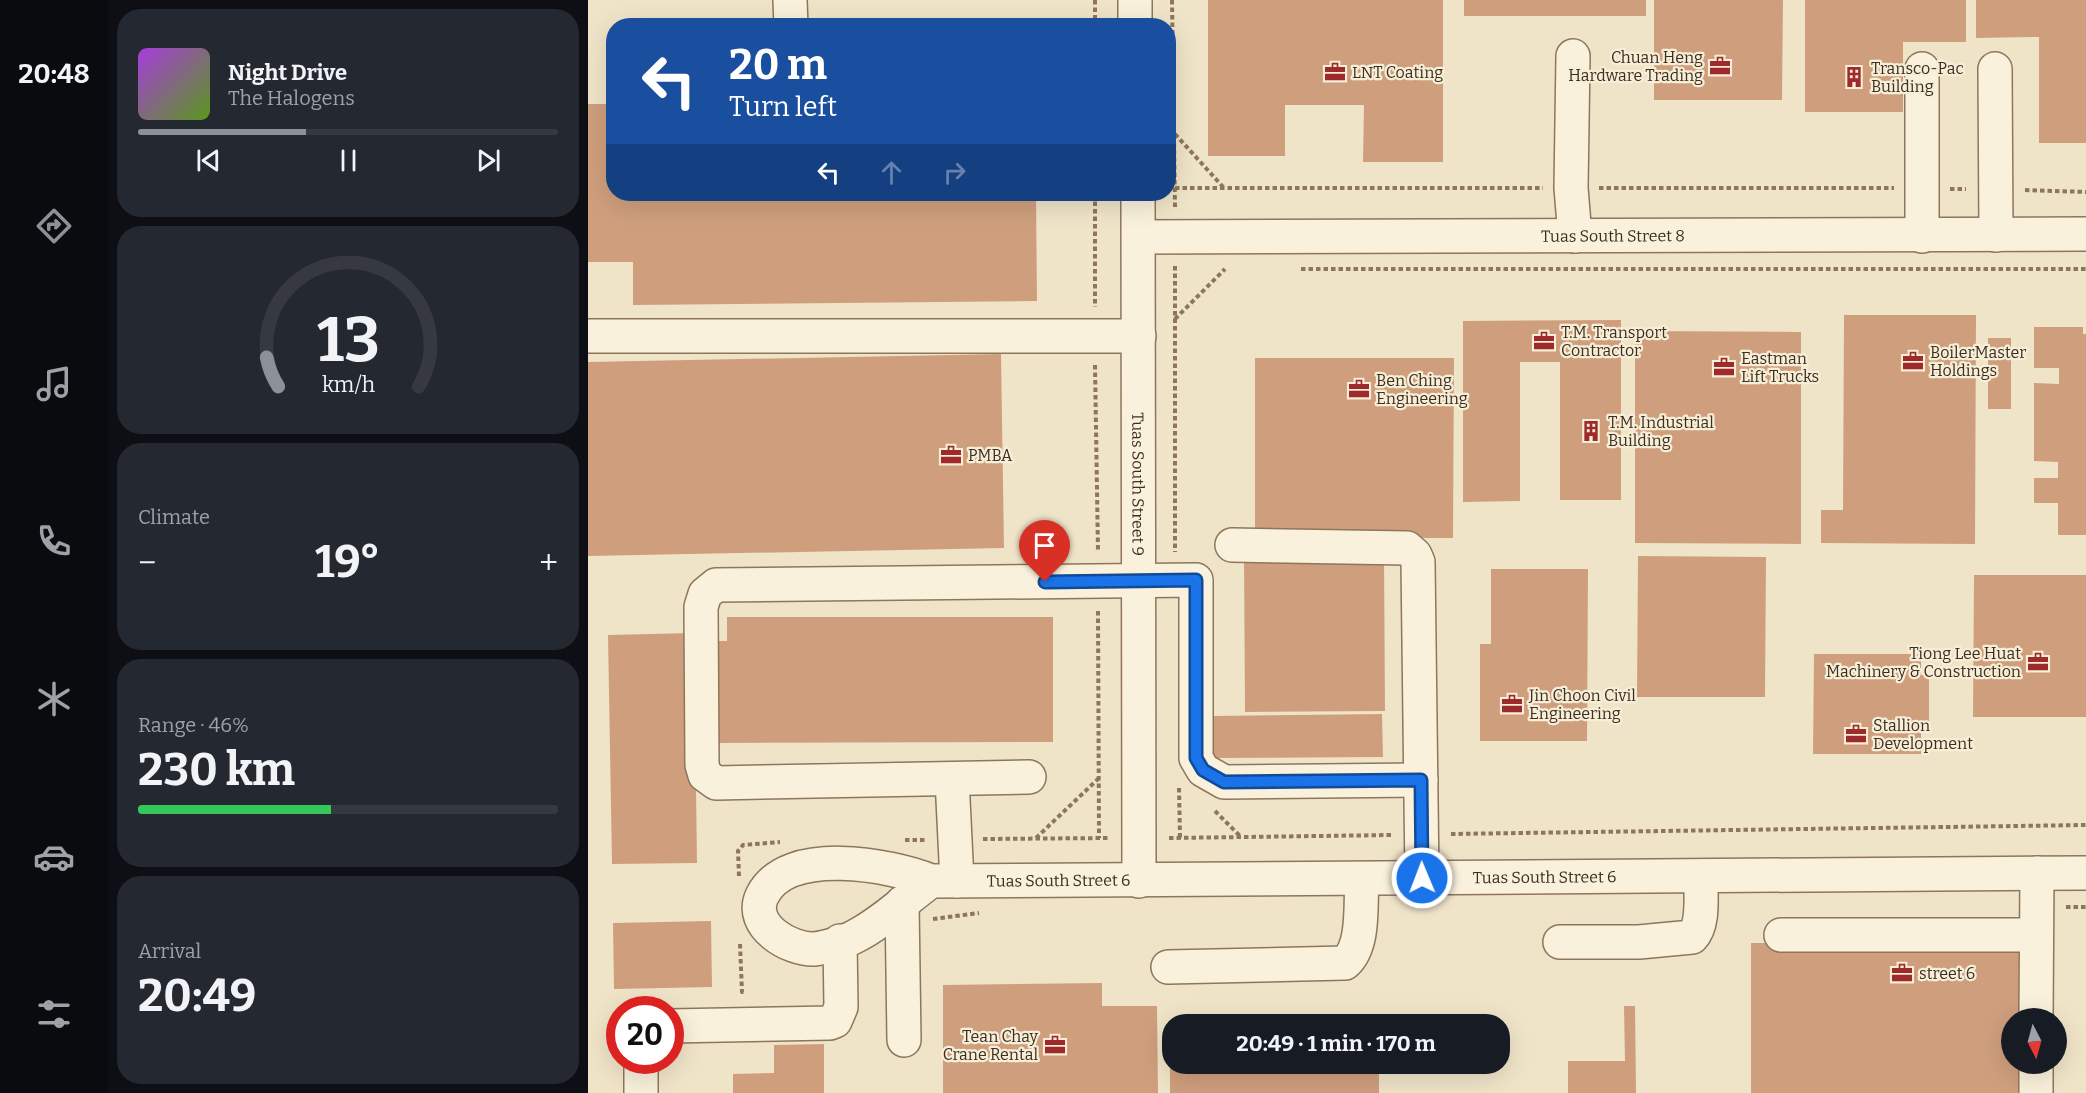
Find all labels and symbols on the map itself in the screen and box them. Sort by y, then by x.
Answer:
place label: Chuan Heng Hardware Trading [1568,48,1703,85]
office icon: Chuan Heng Hardware Trading [1708,54,1732,78]
place label: Transco-Pac Building [1871,59,1964,96]
office icon: LNT Coating [1323,60,1347,84]
place label: LNT Coating [1352,63,1443,82]
building icon: Transco-Pac Building [1842,65,1866,89]
street label: Tuas South Street 8 [1541,226,1685,245]
place label: T.M. Transport Contractor [1561,323,1667,360]
office icon: T.M. Transport Contractor [1532,329,1556,353]
place label: BoilerMaster Holdings [1930,343,2026,380]
place label: Eastman Lift Trucks [1741,349,1819,386]
office icon: BoilerMaster Holdings [1901,349,1925,373]
office icon: Eastman Lift Trucks [1712,355,1736,379]
place label: Ben Ching Engineering [1376,371,1468,408]
office icon: Ben Ching Engineering [1347,377,1371,401]
street label: Tuas South Street 9 [1129,412,1148,556]
place label: T.M. Industrial Building [1608,413,1714,450]
building icon: T.M. Industrial Building [1579,419,1603,443]
office icon: PMBA [939,443,963,467]
place label: PMBA [968,446,1013,465]
pin [1019,520,1070,582]
place label: Tiong Lee Huat Machinery & Construction [1826,644,2021,681]
office icon: Tiong Lee Huat Machinery & Construction [2026,650,2050,674]
place label: Jin Choon Civil Engineering [1528,686,1636,723]
office icon: Jin Choon Civil Engineering [1500,692,1524,716]
place label: Stallion Development [1873,716,1973,753]
office icon: Stallion Development [1844,722,1868,746]
position arrow [1390,846,1454,910]
street label: Tuas South Street 6 [1473,867,1616,887]
street label: Tuas South Street 6 [987,870,1130,890]
office icon: street 6 [1890,961,1914,985]
place label: street 6 [1919,964,1975,983]
speed limit sign: 20 [606,996,684,1074]
north arrow [2001,1008,2067,1074]
place label: Tean Chay Crane Rental [943,1027,1039,1064]
office icon: Tean Chay Crane Rental [1043,1033,1067,1057]

